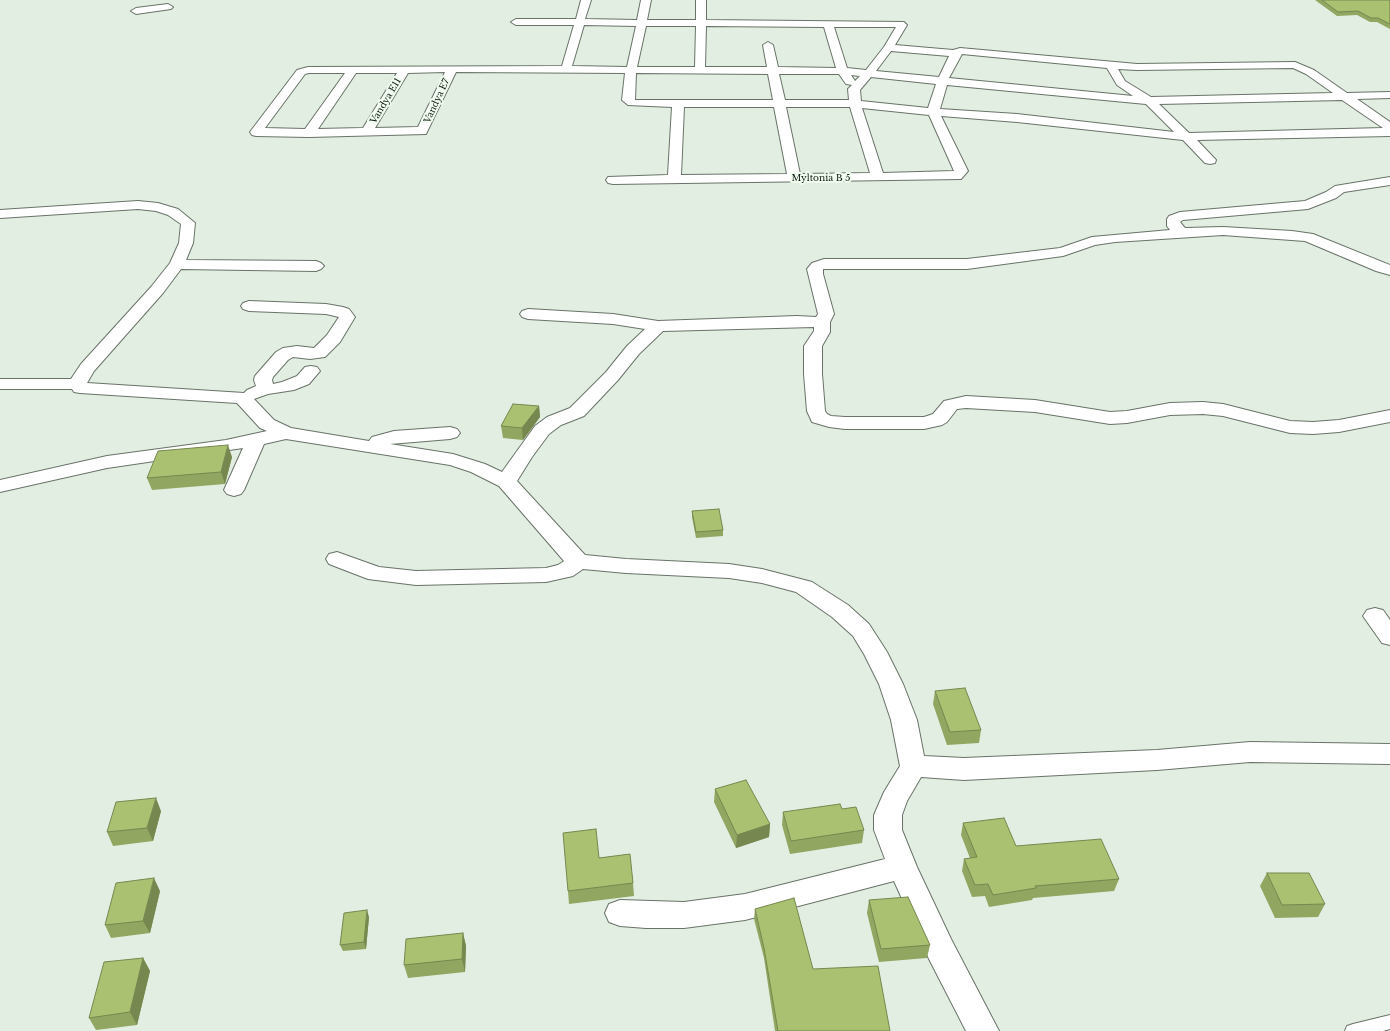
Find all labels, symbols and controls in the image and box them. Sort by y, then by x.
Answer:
street label: Vandya E11 [368,76,404,126]
street label: Vandya E7 [422,77,452,125]
street label: Myltonia B 5 [792,173,850,183]

